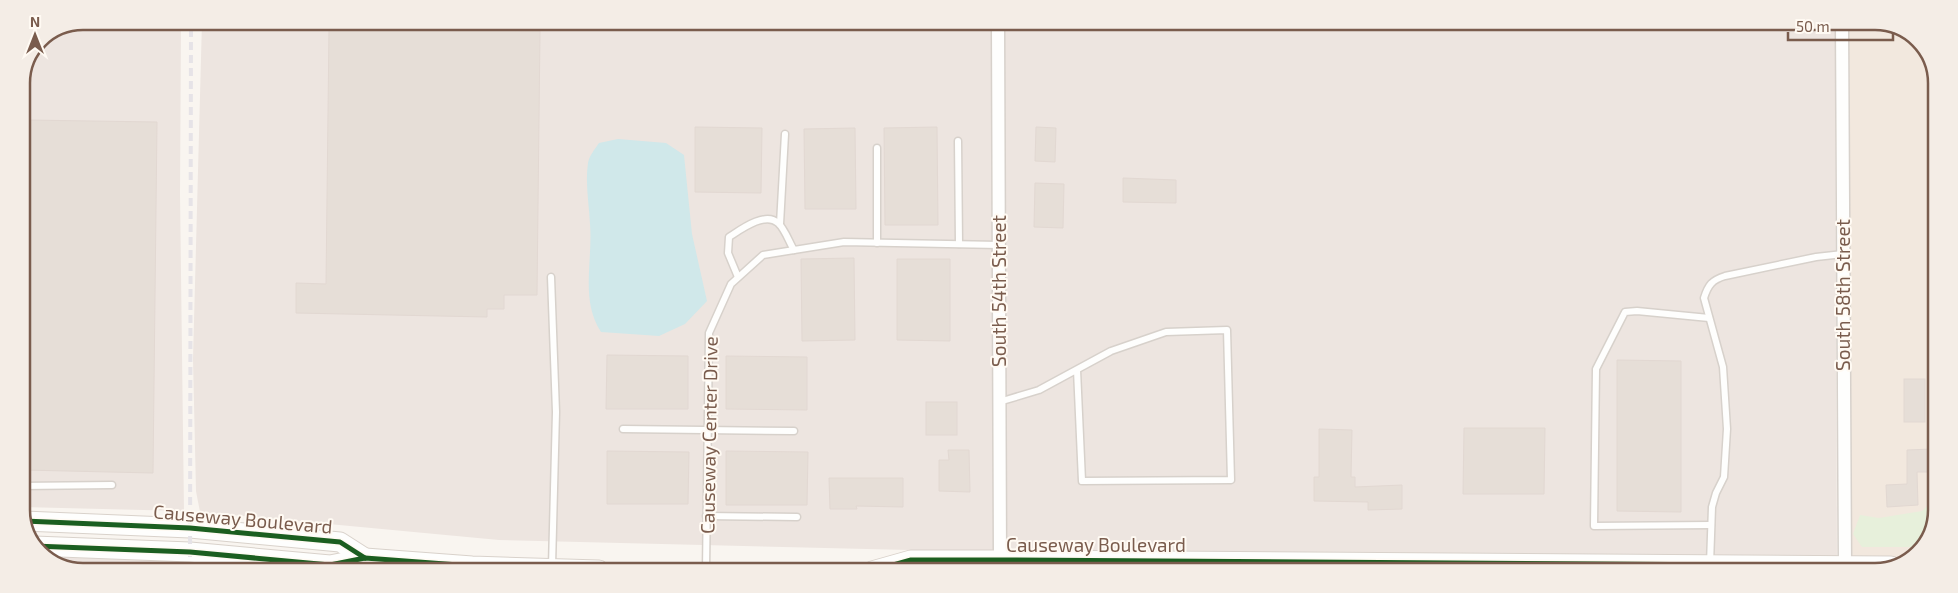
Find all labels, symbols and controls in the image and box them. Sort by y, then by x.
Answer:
north arrow [10,10,60,60]
scale bar [1788,10,1893,42]
text: N [30,13,40,30]
text: 50 m [1796,17,1830,35]
street label: South 54th Street [987,215,1010,367]
street label: South 58th Street [1831,219,1854,371]
street label: Causeway Center Drive [695,336,722,534]
street label: Causeway Boulevard [153,499,334,538]
street label: Causeway Boulevard [1006,533,1186,556]

